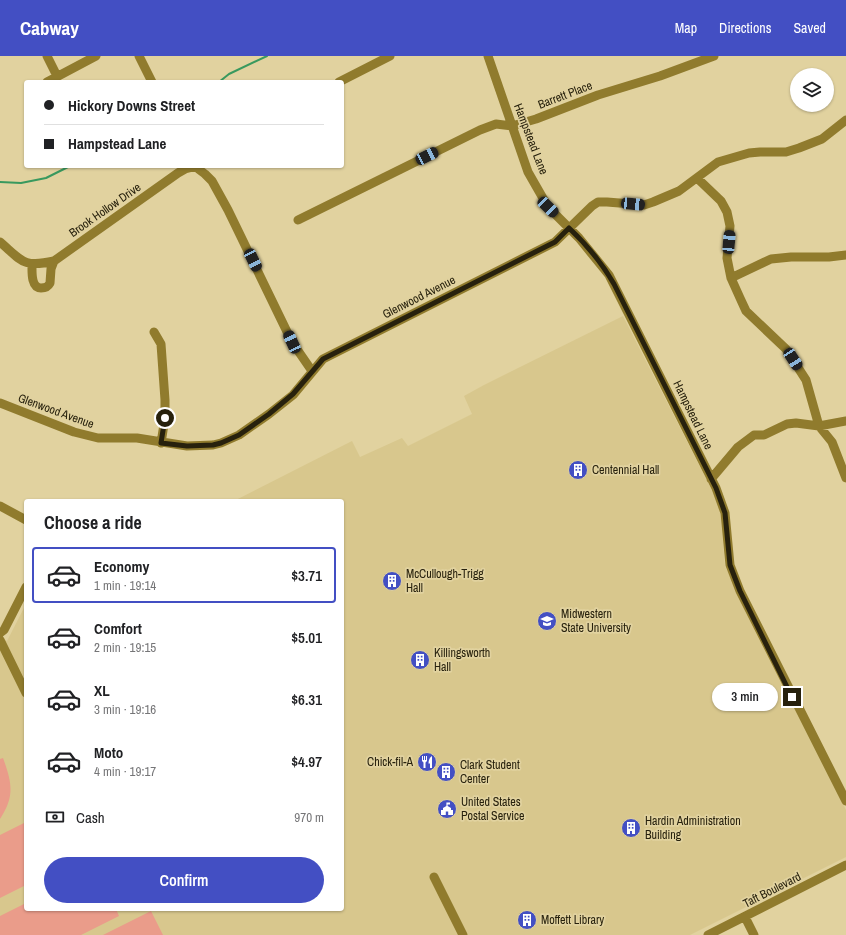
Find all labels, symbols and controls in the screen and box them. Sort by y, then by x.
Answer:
text: Cabway [20,15,79,41]
text: Map [675,19,697,37]
text: Directions [719,19,771,37]
text: Saved [793,19,826,37]
map controls [790,68,834,112]
button: layers [790,68,834,112]
street label: Barrett Place [536,77,594,113]
text: Hickory Downs Street [68,95,195,116]
street label: Hampstead Lane [510,101,552,177]
text: Hampstead Lane [68,133,166,154]
car [414,145,440,167]
street label: Brook Hollow Drive [66,179,144,241]
car [535,194,561,220]
car [621,197,645,211]
car [722,230,736,254]
car [242,247,264,273]
street label: Glenwood Avenue [380,272,458,322]
car [281,329,303,355]
car [781,346,805,372]
street label: Hampstead Lane [669,378,717,452]
street label: Glenwood Avenue [16,390,96,432]
route start [156,409,174,427]
building icon: Centennial Hall [567,459,589,481]
place label: Centennial Hall [592,462,659,478]
text: Choose a ride [44,510,142,535]
text: Economy [94,556,149,577]
icon: car [46,557,82,593]
text: $3.71 [291,565,322,586]
place label: McCullough-Trigg Hall [406,566,484,596]
building icon: McCullough-Trigg Hall [381,570,403,592]
text: 1 min · 19:14 [94,577,156,594]
place label: Midwestern State University [561,606,631,636]
school or university icon: Midwestern State University [536,610,558,632]
text: Comfort [94,618,142,639]
icon: car [46,619,82,655]
text: $5.01 [291,627,322,648]
text: 2 min · 19:15 [94,639,156,656]
place label: Killingsworth Hall [434,645,490,675]
building icon: Killingsworth Hall [409,649,431,671]
text: XL [94,680,110,701]
icon: car [46,681,82,717]
callout: 3 min [712,683,778,711]
text: 3 min [731,688,759,705]
route end [783,688,801,706]
text: $6.31 [291,689,322,710]
text: 3 min · 19:16 [94,701,156,718]
text: Moto [94,742,123,763]
icon: car [46,743,82,779]
text: $4.97 [291,751,322,772]
restaurant icon: Chick-fil-A [416,751,438,773]
place label: Chick-fil-A [367,754,413,770]
place label: Clark Student Center [460,757,520,787]
building icon: Clark Student Center [435,761,457,783]
text: 4 min · 19:17 [94,763,156,780]
place label: United States Postal Service [461,794,524,824]
public building icon: United States Postal Service [436,798,458,820]
icon: cash [44,806,66,828]
text: Cash [76,807,105,828]
text: 970 m [294,809,324,826]
place label: Hardin Administration Building [645,813,741,843]
building icon: Hardin Administration Building [620,817,642,839]
button: Confirm [44,857,324,903]
street label: Taft Boulevard [740,869,804,911]
building icon: Moffett Library [516,909,538,931]
place label: Moffett Library [541,912,604,928]

